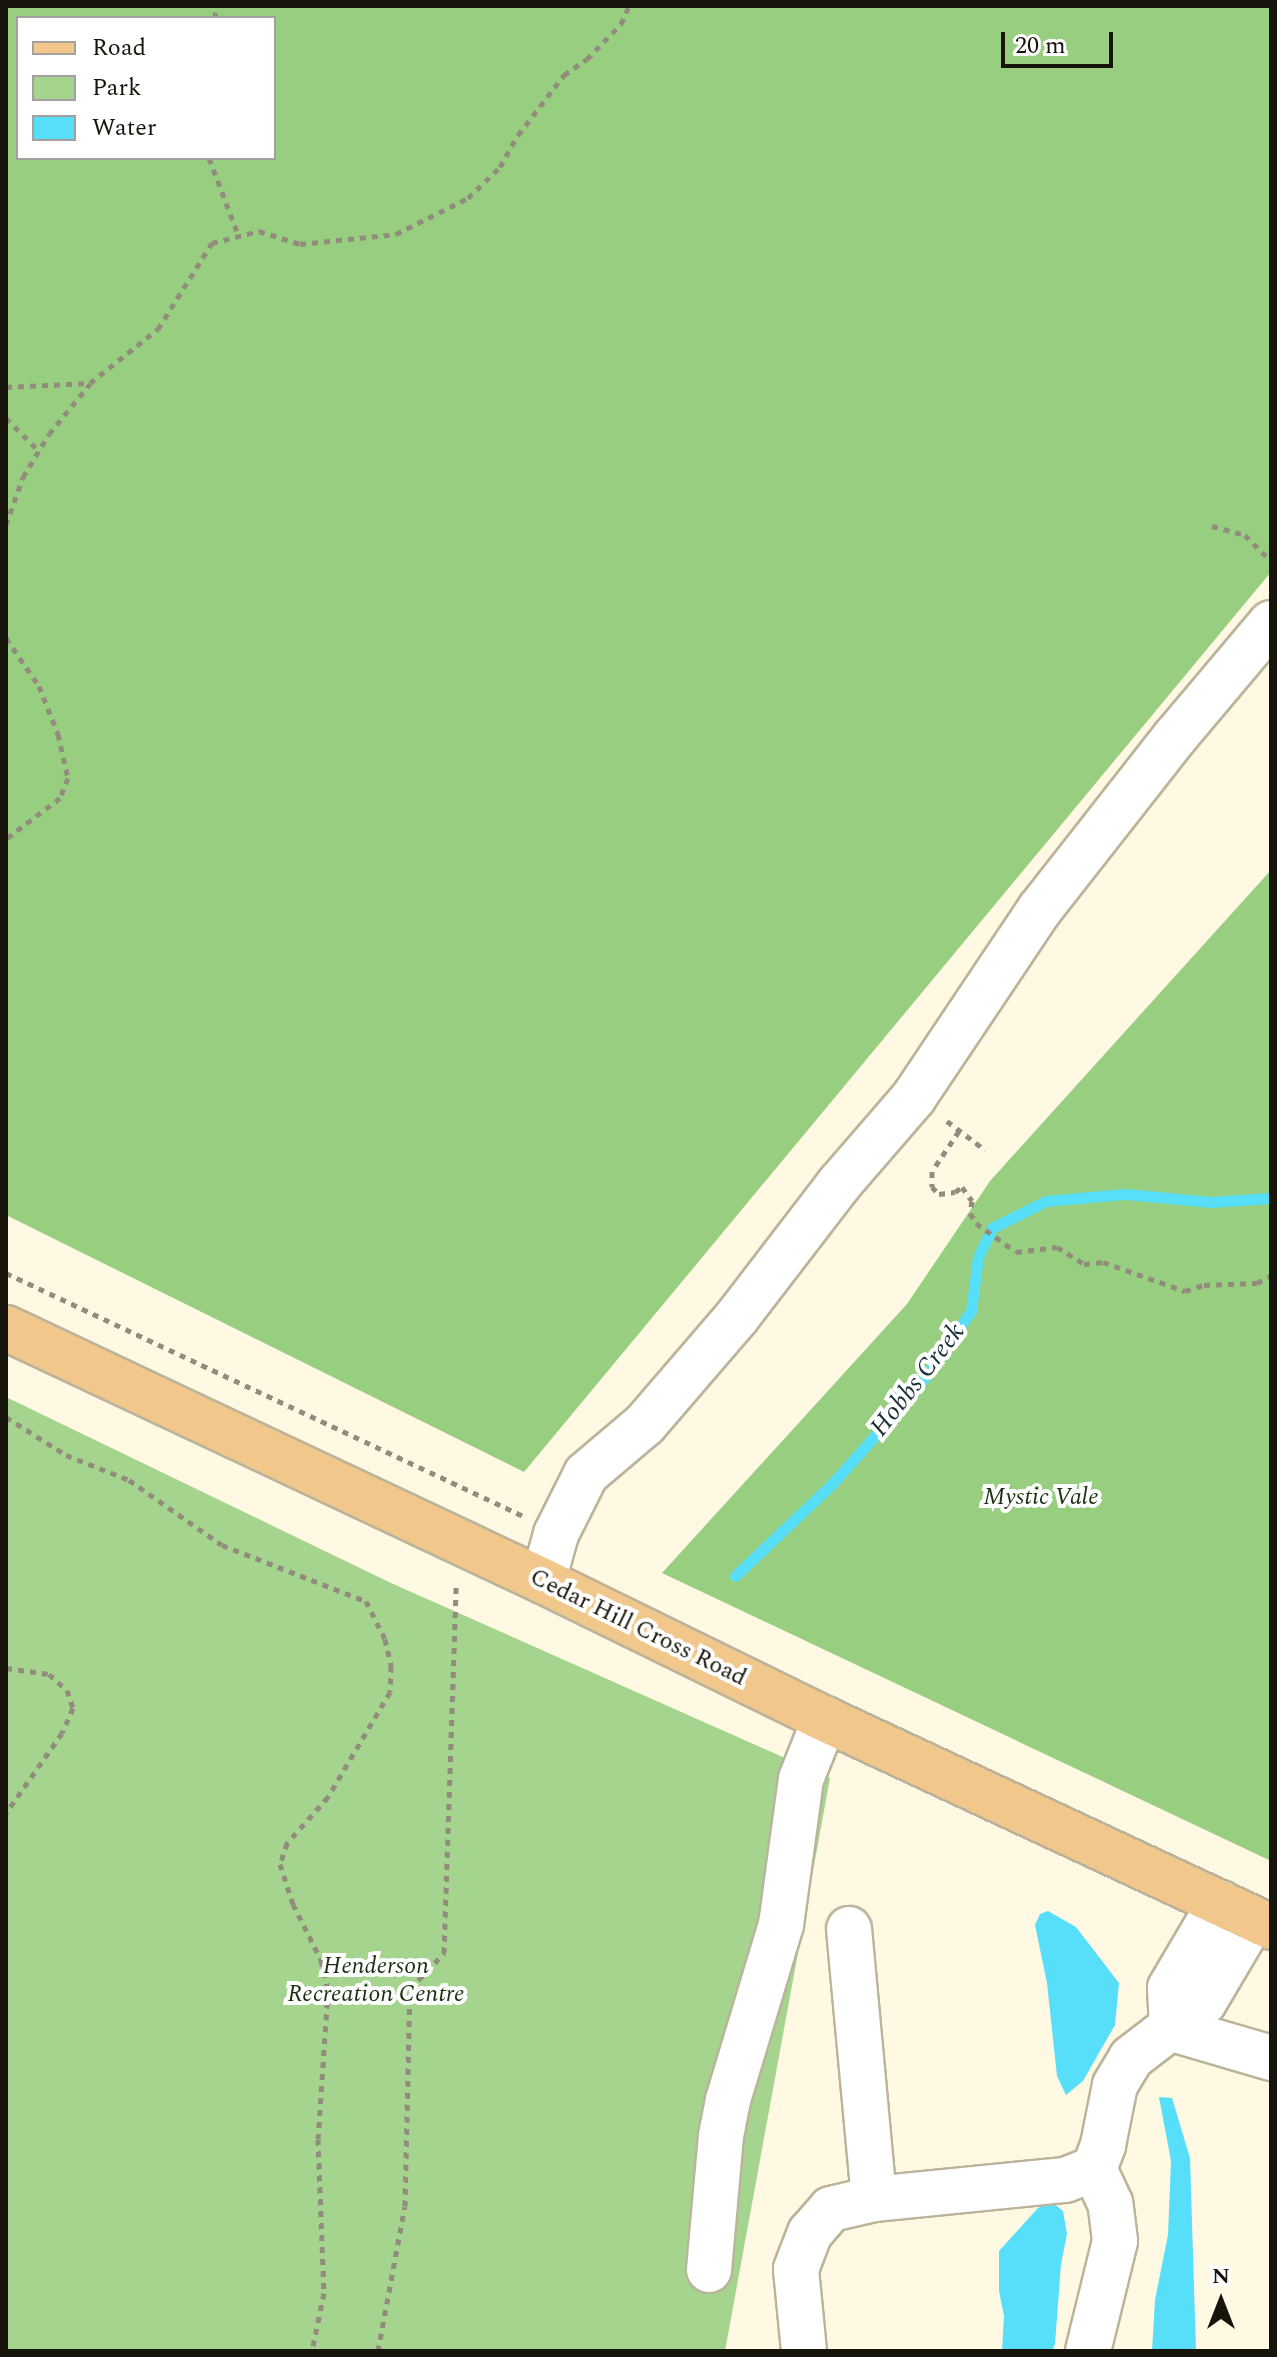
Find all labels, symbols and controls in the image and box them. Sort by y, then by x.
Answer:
legend [16,16,276,160]
scale bar [1005,16,1117,66]
text: 20 m [1015,28,1066,64]
text: Road [92,30,146,66]
text: Park [92,70,142,106]
text: Water [92,110,156,146]
water label: Hobbs Creek [864,1317,972,1443]
park label: Mystic Vale [983,1484,1099,1512]
street label: Cedar Hill Cross Road [525,1563,751,1693]
park label: Henderson Recreation Centre [288,1953,464,2009]
text: N [1212,2260,1230,2293]
north arrow [1181,2261,1261,2341]

